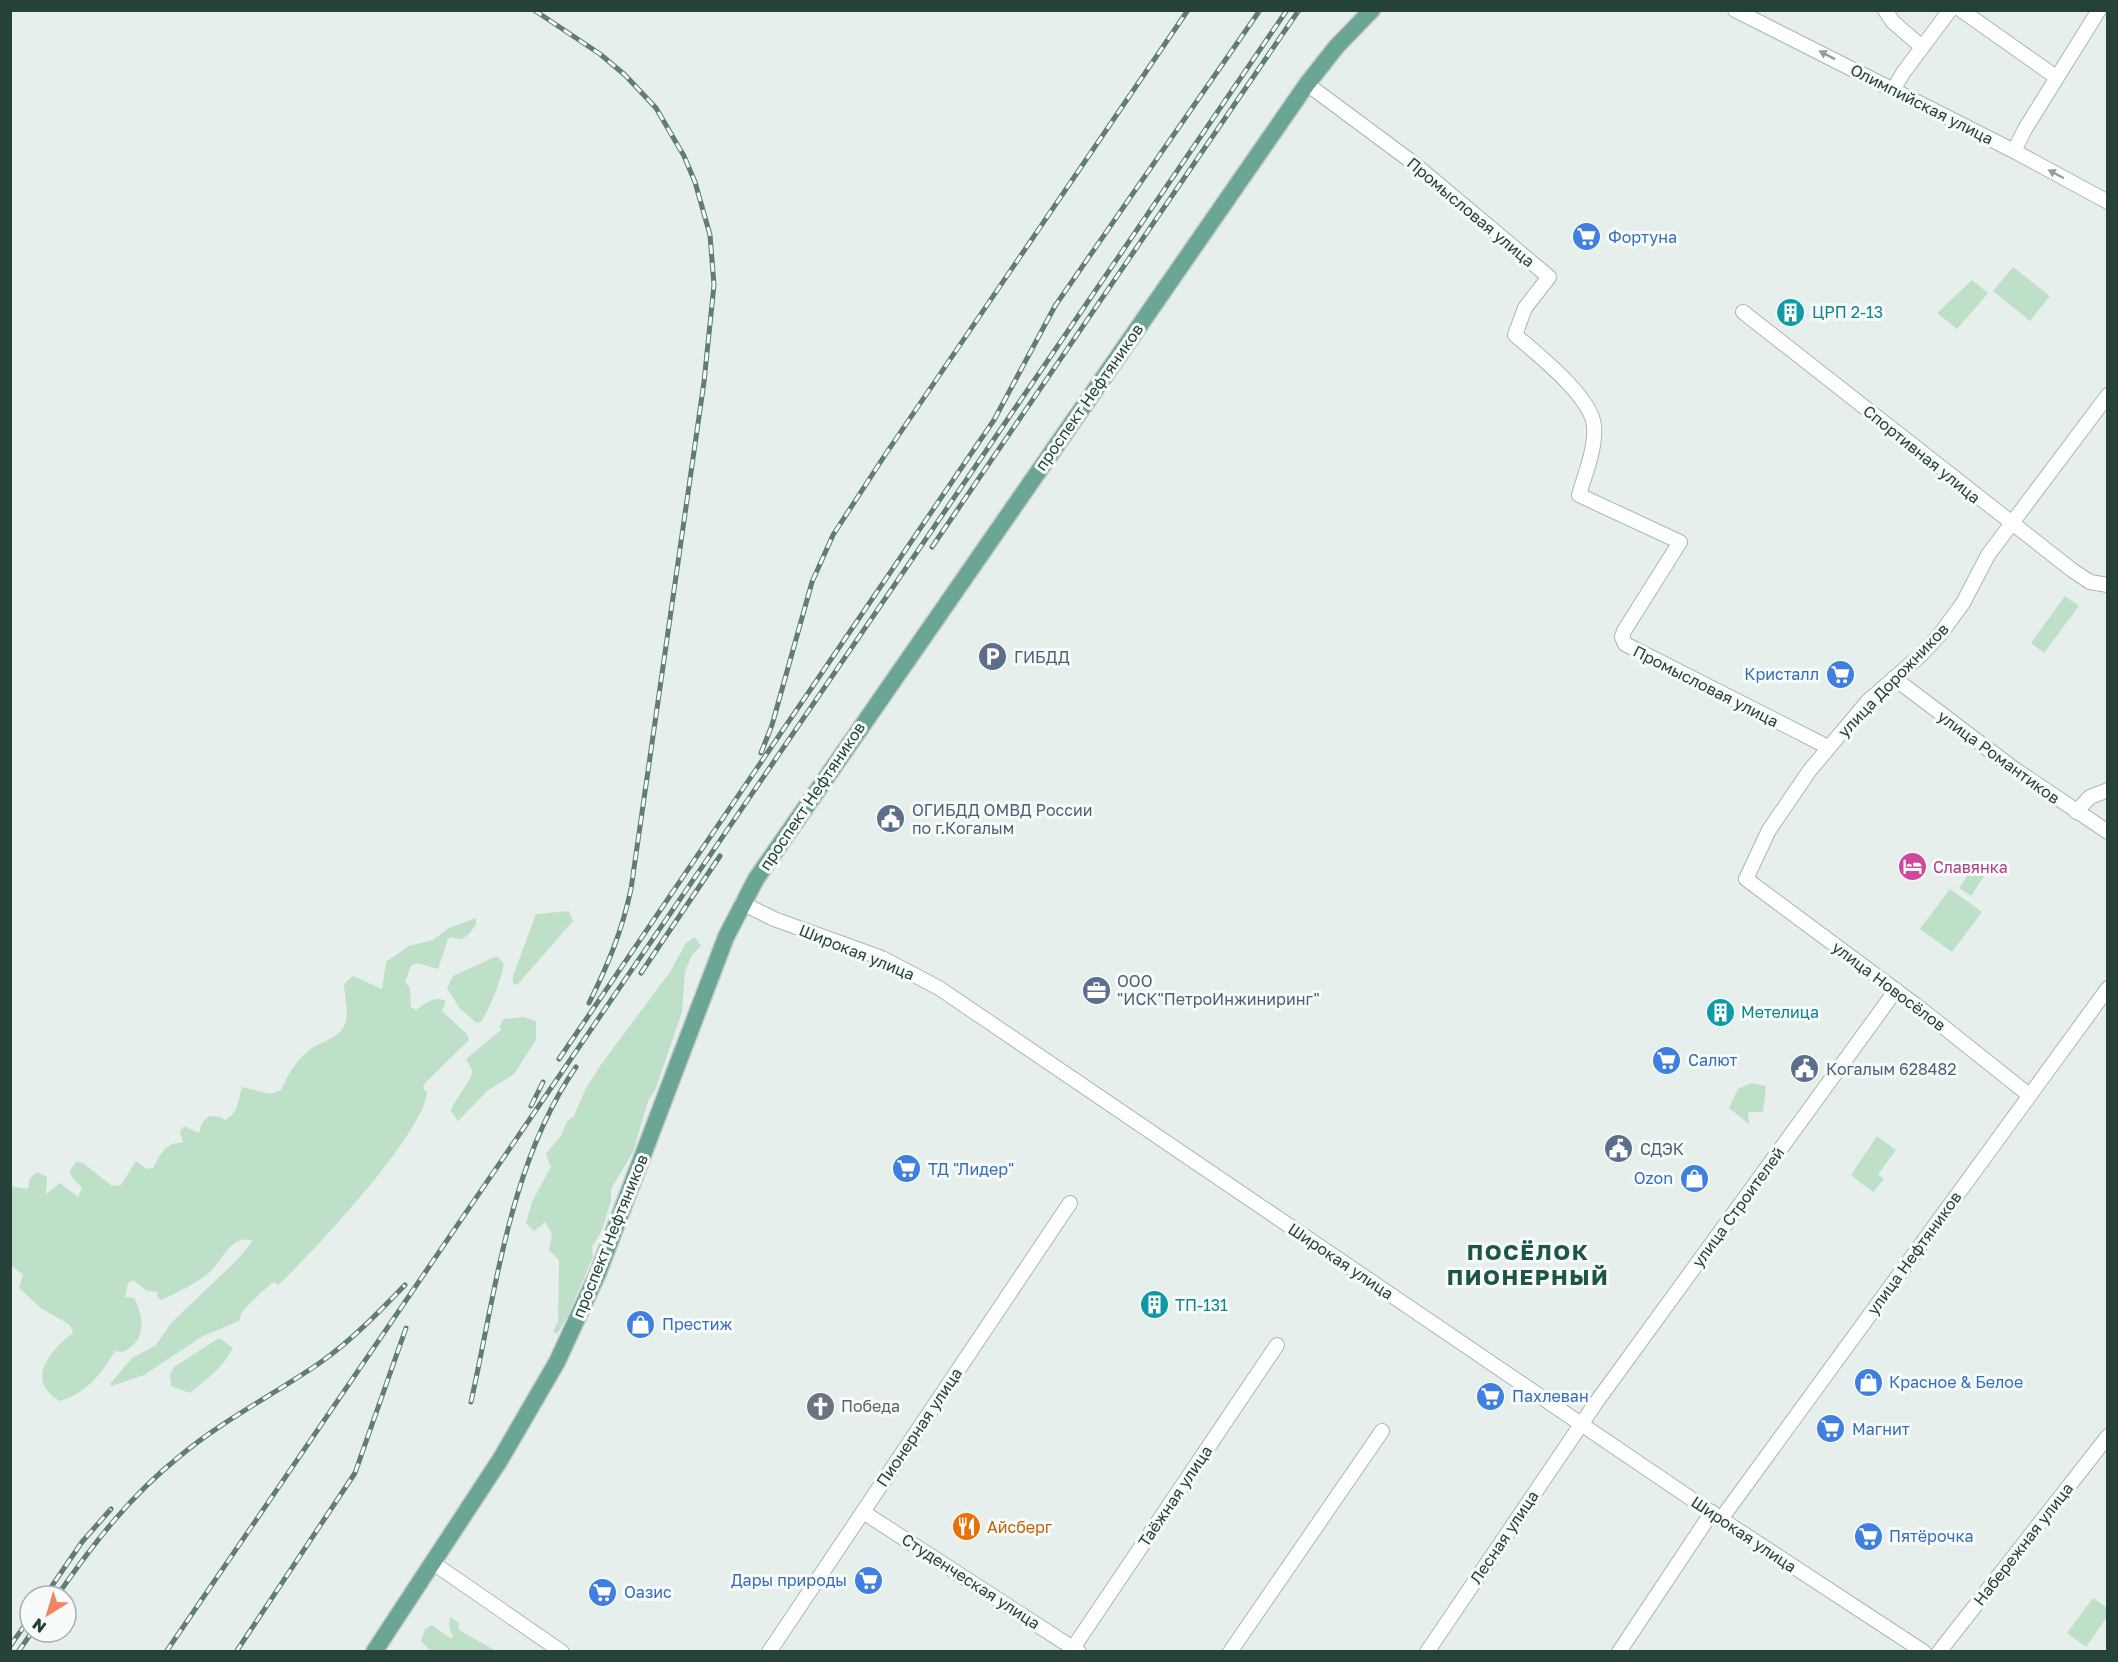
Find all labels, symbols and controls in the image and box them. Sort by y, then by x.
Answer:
one-way arrow [1818,51,1836,61]
street label: Олимпийская улица [1847,59,1997,149]
street label: Промысловая улица [1403,153,1539,271]
one-way arrow [2047,169,2064,179]
supermarket icon: Фортуна [1571,221,1603,253]
place label: Фортуна [1608,227,1677,247]
building icon: ЦРП 2-13 [1775,296,1807,328]
place label: ЦРП 2-13 [1812,302,1883,322]
street label: проспект Нефтяников [1031,320,1147,474]
street label: Спортивная улица [1859,401,1985,507]
street label: улица Дорожников [1833,619,1953,741]
parking icon: ГИБДД [977,641,1009,673]
street label: Промысловая улица [1630,641,1782,731]
place label: ГИБДД [1014,647,1070,667]
supermarket icon: Кристалл [1824,658,1856,690]
place label: Кристалл [1744,664,1819,684]
street label: улица Романтиков [1934,706,2064,808]
street label: проспект Нефтяников [755,718,869,874]
place label: ОГИБДД ОМВД России по г.Когалым [912,800,1092,838]
public building icon: ОГИБДД ОМВД России по г.Когалым [875,803,907,835]
hotel icon: Славянка [1896,851,1928,883]
place label: Славянка [1933,857,2008,877]
street label: Широкая улица [796,920,918,984]
street label: улица Новосёлов [1828,937,1950,1035]
place label: ООО "ИСК"ПетроИнжиниринг" [1117,971,1320,1009]
office icon: ООО "ИСК"ПетроИнжиниринг" [1080,974,1112,1006]
building icon: Метелица [1704,996,1736,1028]
place label: Метелица [1741,1002,1819,1022]
supermarket icon: Салют [1651,1044,1683,1076]
place label: Салют [1688,1050,1738,1070]
public building icon: Когалым 628482 [1789,1053,1821,1085]
place label: Когалым 628482 [1826,1059,1957,1079]
public building icon: СДЭК [1603,1133,1635,1165]
place label: СДЭК [1640,1139,1684,1159]
street label: улица Строителей [1688,1143,1788,1271]
street label: проспект Нефтяников [568,1151,652,1321]
supermarket icon: ТД "Лидер" [891,1153,923,1185]
place label: ТД "Лидер" [928,1159,1014,1179]
shop icon: Ozon [1678,1162,1710,1194]
place label: Ozon [1634,1168,1673,1188]
street label: улица Нефтяников [1862,1187,1966,1319]
street label: Широкая улица [1284,1218,1398,1304]
district label: ПОСЁЛОК ПИОНЕРНЫЙ [1447,1238,1609,1290]
building icon: ТП-131 [1138,1289,1170,1321]
place label: ТП-131 [1175,1295,1228,1315]
shop icon: Престиж [625,1308,657,1340]
place label: Престиж [662,1314,732,1334]
street label: Пионерная улица [872,1364,966,1490]
shop icon: Красное & Белое [1852,1366,1884,1398]
place label: Красное & Белое [1889,1372,2023,1392]
supermarket icon: Пахлеван [1475,1380,1507,1412]
place label: Пахлеван [1512,1386,1589,1406]
church icon: Победа [804,1390,836,1422]
place label: Победа [841,1396,900,1416]
supermarket icon: Магнит [1815,1413,1847,1445]
place label: Магнит [1852,1419,1910,1439]
street label: Таёжная улица [1134,1441,1216,1551]
street label: Набережная улица [1969,1479,2077,1609]
street label: Лесная улица [1465,1487,1543,1587]
street label: Широкая улица [1687,1491,1801,1577]
restaurant icon: Айсберг [950,1511,982,1543]
place label: Айсберг [987,1517,1053,1537]
supermarket icon: Пятёрочка [1852,1520,1884,1552]
place label: Пятёрочка [1889,1526,1973,1546]
street label: Студенческая улица [898,1529,1044,1633]
supermarket icon: Дары природы [852,1564,884,1596]
place label: Дары природы [731,1570,847,1590]
supermarket icon: Оазис [587,1576,619,1608]
place label: Оазис [624,1582,672,1602]
north arrow [18,1584,78,1644]
text: N [28,1614,50,1638]

